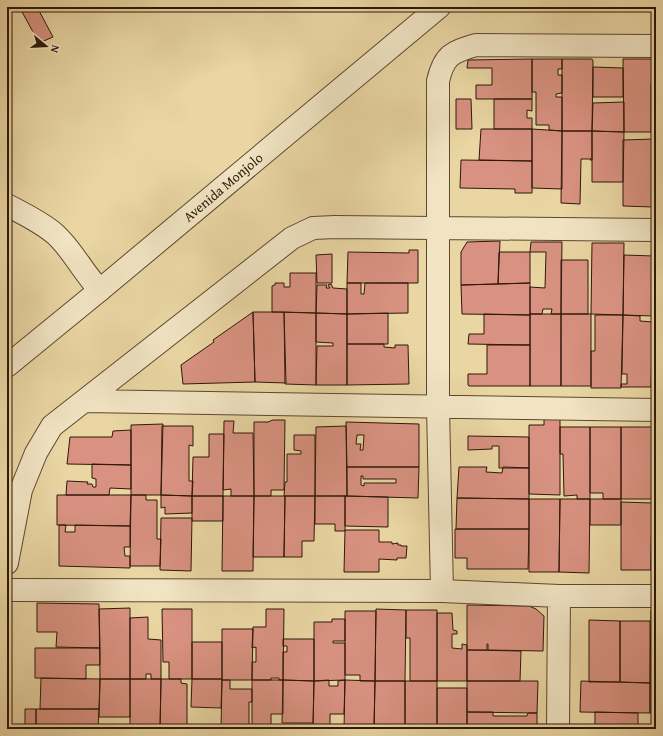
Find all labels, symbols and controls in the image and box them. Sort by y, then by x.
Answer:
north arrow [26,26,66,66]
text: N [47,43,64,56]
street label: Avenida Monjolo [179,148,267,226]

